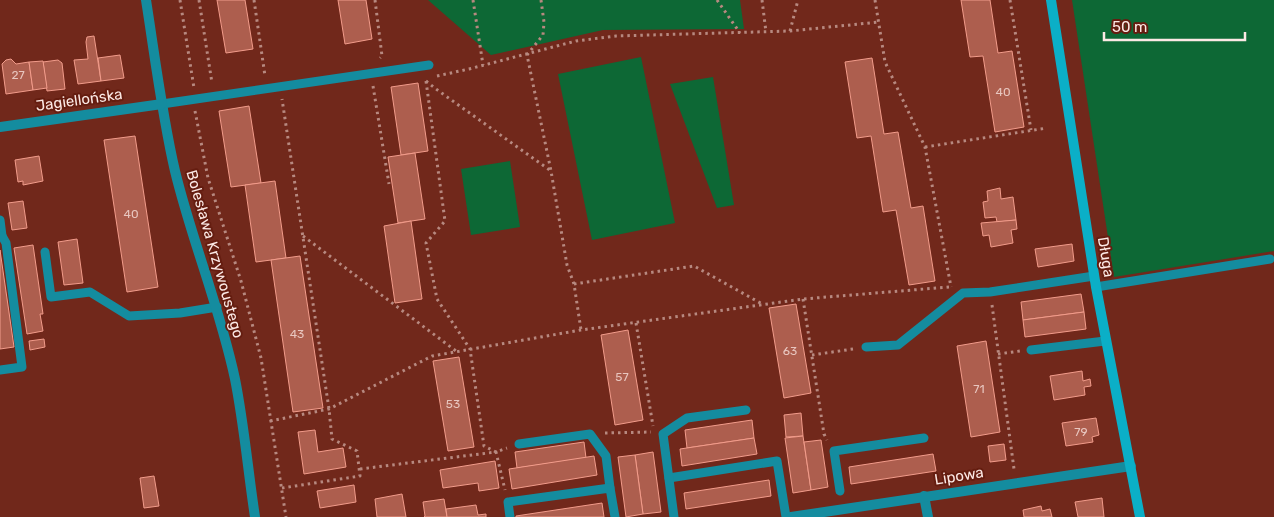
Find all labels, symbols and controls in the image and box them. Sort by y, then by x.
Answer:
scale bar [1104,10,1245,42]
text: 50 m [1112,18,1147,36]
house number: 27 [11,68,25,82]
street label: Jagiellońska [35,85,123,115]
house number: 40 [995,85,1011,99]
street label: Bolesława Krzywoustego [182,168,248,340]
house number: 40 [123,207,139,221]
street label: Długa [1094,235,1118,279]
house number: 43 [290,327,304,341]
house number: 63 [783,344,797,358]
house number: 57 [615,370,629,384]
house number: 71 [973,382,985,396]
house number: 53 [446,397,460,411]
house number: 79 [1074,425,1088,439]
street label: Lipowa [933,463,985,489]

